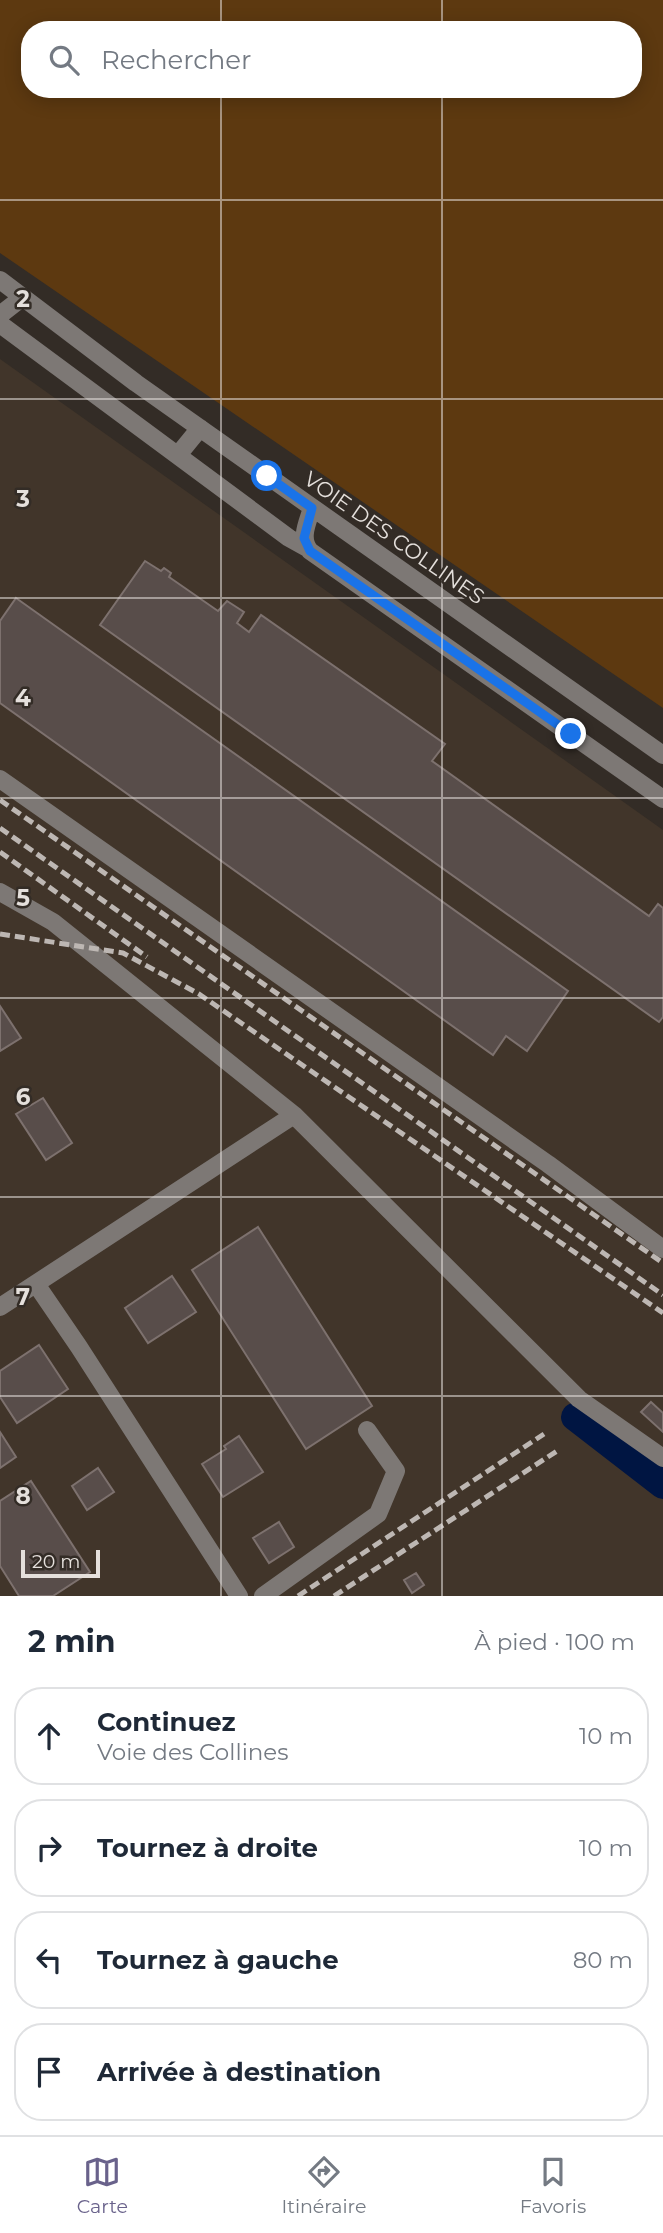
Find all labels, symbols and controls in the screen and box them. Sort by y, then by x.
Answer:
search box [21,21,642,98]
icon: search [45,41,83,79]
text: Rechercher [101,44,251,76]
text: 2 [16,285,30,313]
route start [251,460,282,491]
street label: VOIE DES COLLINES [299,466,489,609]
text: 3 [15,485,30,513]
text: 4 [15,684,31,712]
route end [555,718,586,749]
text: 5 [16,884,30,912]
text: 6 [16,1083,31,1111]
text: 7 [16,1283,30,1311]
text: 8 [15,1482,31,1510]
scale bar [21,1547,100,1579]
text: 20 m [32,1550,80,1573]
text: 2 min [28,1623,115,1660]
text: À pied · 100 m [474,1628,635,1656]
text: Continuez [97,1706,236,1738]
icon: ahead [30,1717,68,1755]
text: 10 m [579,1722,633,1750]
text: Voie des Collines [97,1738,288,1766]
icon: right [30,1829,68,1867]
text: Tournez à droite [97,1832,318,1864]
text: 10 m [579,1834,633,1862]
icon: left [30,1941,68,1979]
text: Tournez à gauche [97,1944,339,1976]
text: 80 m [573,1946,633,1974]
icon: arrive [30,2053,68,2091]
text: Arrivée à destination [97,2056,381,2088]
tab: Carte [77,2153,128,2218]
tab: Itinéraire [281,2153,366,2218]
tab: Favoris [520,2153,586,2218]

